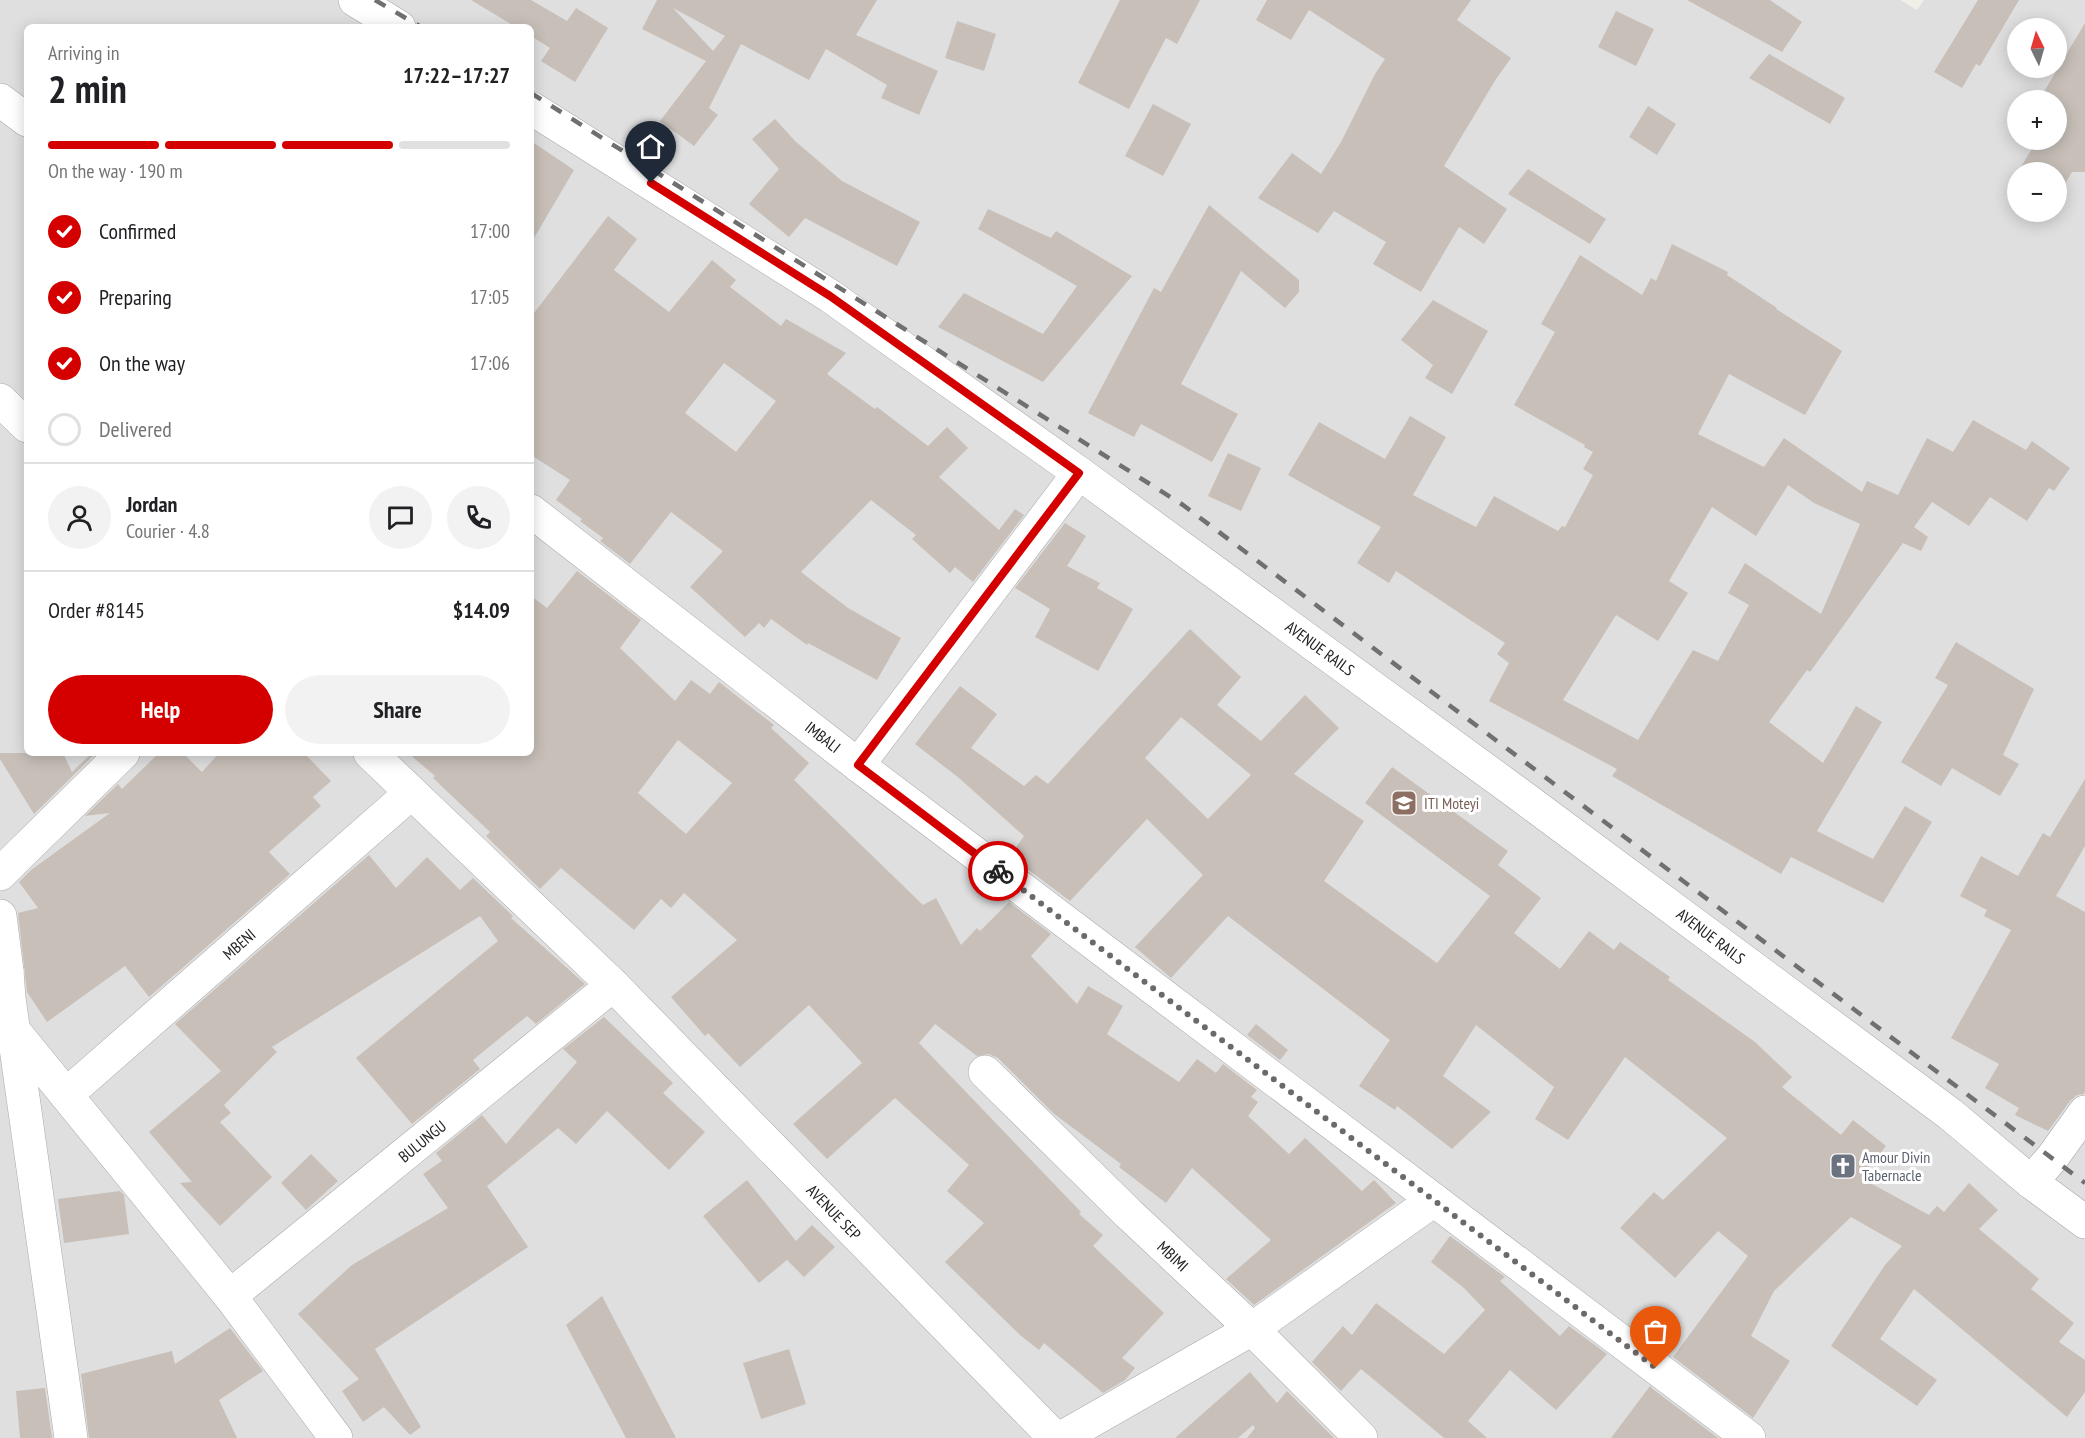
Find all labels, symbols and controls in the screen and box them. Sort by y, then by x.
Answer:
north arrow [2007,18,2067,78]
map controls [2007,18,2067,222]
text: Arriving in [48,40,120,66]
text: 17:22–17:27 [403,61,510,89]
text: 2 min [48,63,127,114]
button: + [2007,90,2067,150]
pin [625,121,676,183]
icon: home [634,130,667,163]
text: On the way · 190 m [48,158,183,184]
button: − [2007,162,2067,222]
icon: check [48,215,81,248]
text: Confirmed [99,217,176,245]
text: 17:00 [470,218,510,244]
icon: check [48,281,81,314]
text: Preparing [99,283,172,311]
text: 17:05 [470,284,510,310]
icon: check [48,347,81,380]
text: On the way [99,349,185,377]
text: 17:06 [470,350,510,376]
text: Delivered [99,415,172,443]
button: person [48,486,111,549]
button: chat [369,486,432,549]
button: phone [447,486,510,549]
text: Jordan [126,490,177,518]
text: Courier · 4.8 [126,518,210,544]
text: Order #8145 [48,596,145,624]
text: $14.09 [453,596,510,624]
street label: AVENUE RAILS [1282,616,1359,680]
button: Help [48,675,273,744]
button: Share [285,675,510,744]
street label: IMBALI [801,717,845,757]
school or university icon: ITI Moteyi [1389,788,1419,818]
place label: ITI Moteyi [1424,793,1479,813]
courier [968,841,1028,901]
icon: bike [982,855,1015,888]
street label: AVENUE RAILS [1673,904,1749,968]
street label: MBENI [219,924,259,964]
street label: BULUNGU [394,1116,450,1166]
place label: Amour Divin Tabernacle [1862,1147,1930,1185]
church icon: Amour Divin Tabernacle [1828,1151,1858,1181]
street label: AVENUE SEP [803,1180,865,1244]
street label: MBIMI [1153,1237,1193,1275]
pin [1630,1306,1681,1368]
icon: bag [1639,1315,1672,1348]

